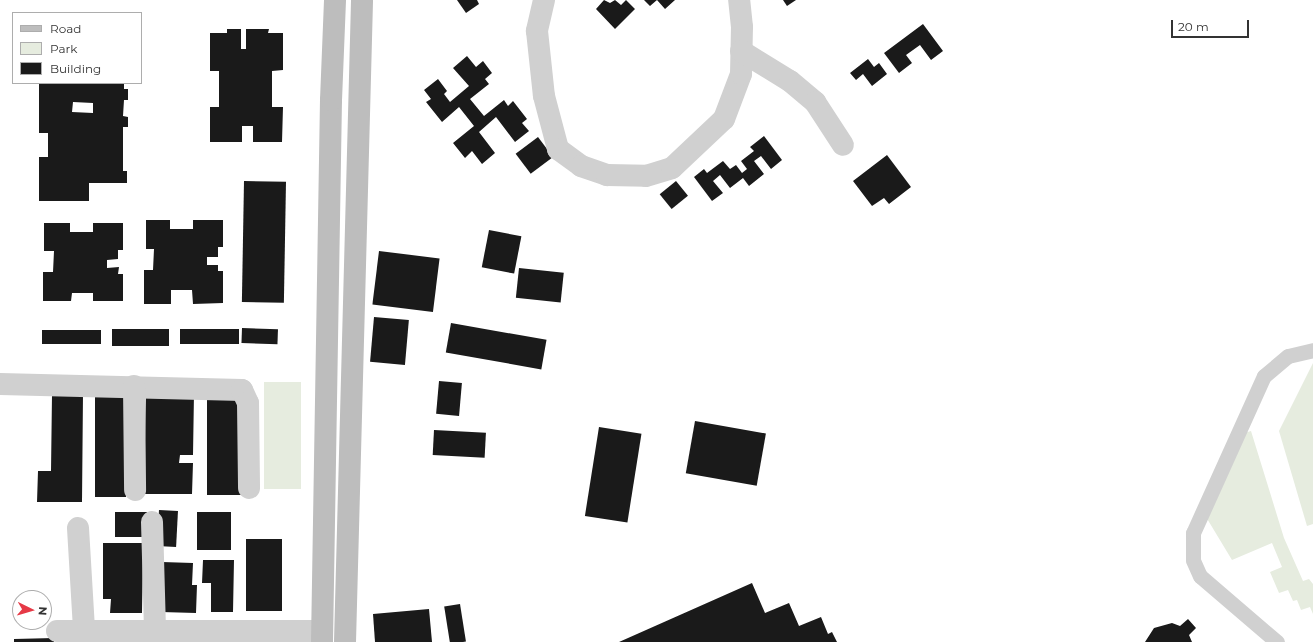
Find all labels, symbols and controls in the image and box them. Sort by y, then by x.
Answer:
legend [12,12,142,84]
scale bar [1173,12,1251,38]
text: 20 m [1178,19,1209,34]
text: Road [50,21,81,36]
text: Park [50,41,77,56]
text: Building [50,61,101,76]
north arrow [12,590,52,630]
text: N [36,606,50,616]

